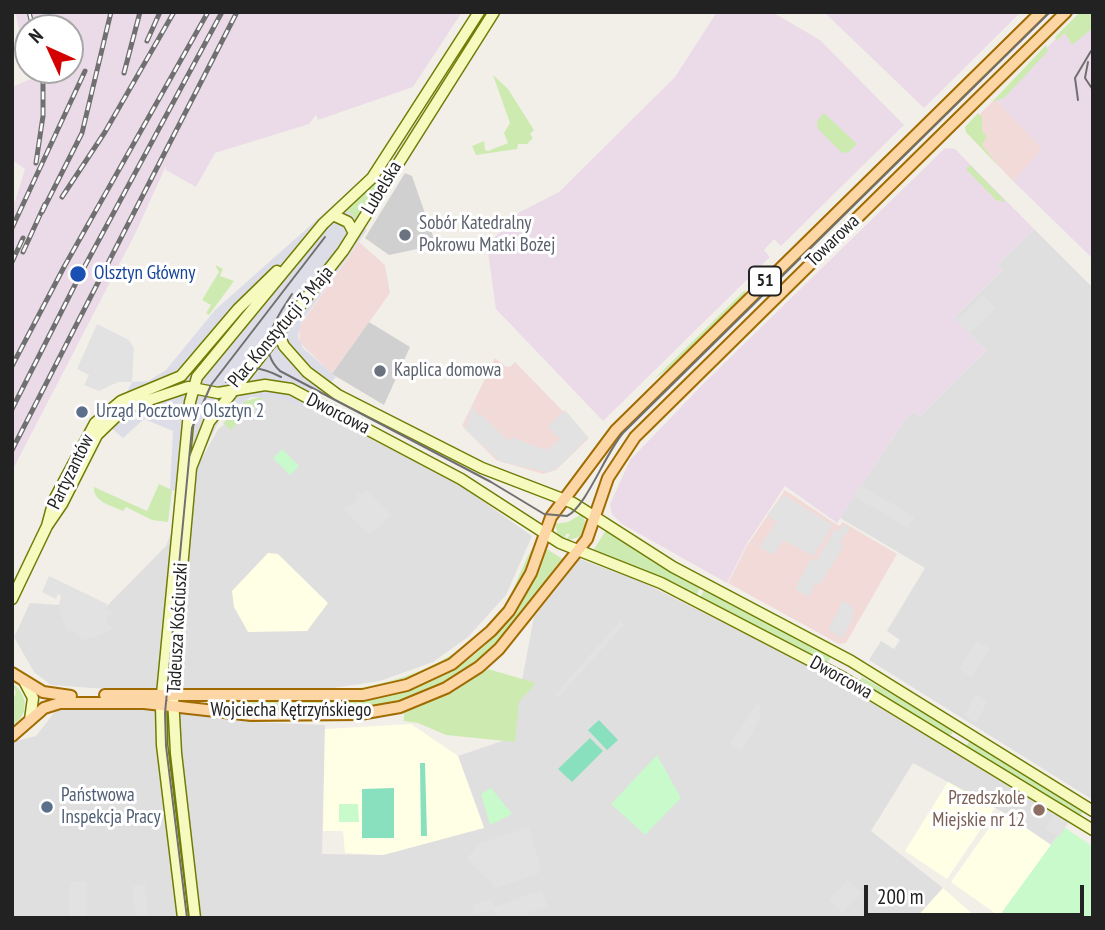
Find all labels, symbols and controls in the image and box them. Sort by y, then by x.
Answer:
north arrow [14,14,84,84]
text: N [23,23,48,48]
street label: Lubelska [357,157,407,219]
street label: Towarowa [802,210,864,272]
place label: Sobór Katedralny Pokrowu Matki Bożej [419,213,555,257]
marker: Sobór Katedralny Pokrowu Matki Bożej [397,227,413,243]
street label: Plac Konstytucji 3 Maja [224,262,338,392]
place label: Olsztyn Główny [94,263,195,285]
marker: Olsztyn Główny [68,264,88,284]
road number: 51 [749,267,781,296]
place label: Kaplica domowa [394,360,501,382]
marker: Kaplica domowa [372,363,388,379]
street label: Dworcowa [303,388,373,440]
place label: Urząd Pocztowy Olsztyn 2 [96,401,264,423]
marker: Urząd Pocztowy Olsztyn 2 [74,404,90,420]
street label: Partyzantów [43,431,99,513]
street label: Tadeusza Kościuszki [163,562,193,694]
street label: Dworcowa [806,652,876,704]
street label: Wojciecha Kętrzyńskiego [211,700,371,722]
place label: Państwowa Inspekcja Pracy [61,785,161,829]
place label: Przedszkole Miejskie nr 12 [932,788,1025,832]
marker: Państwowa Inspekcja Pracy [39,799,55,815]
marker: Przedszkole Miejskie nr 12 [1031,802,1047,818]
scale bar [867,870,1088,914]
text: 200 m [877,883,923,910]

